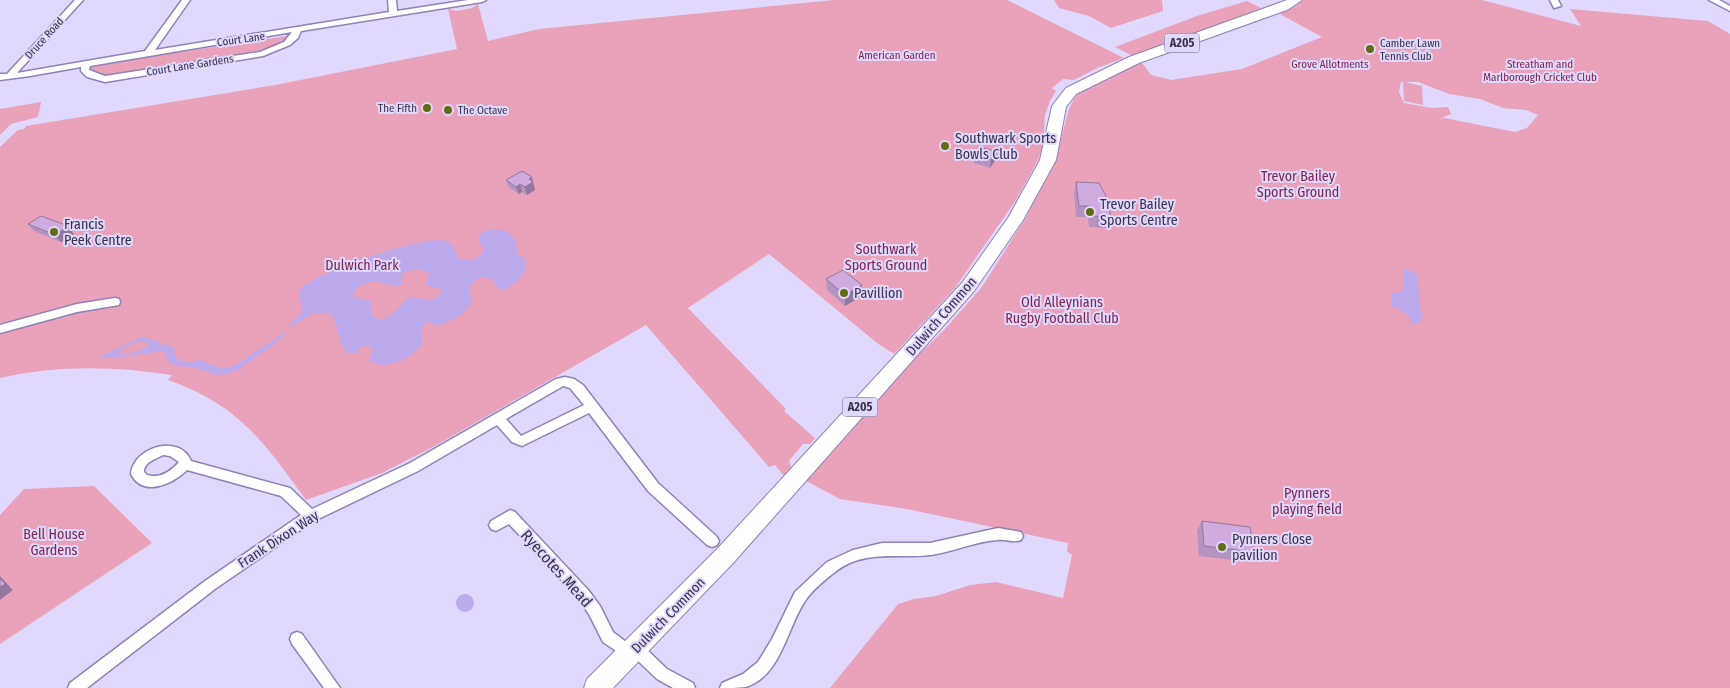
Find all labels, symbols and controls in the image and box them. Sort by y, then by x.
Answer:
street label: Druce Road [22,15,66,62]
street label: Court Lane [216,30,266,49]
road number: A205 [1164,34,1200,52]
place label: Camber Lawn Tennis Club [1380,37,1440,63]
marker: Camber Lawn Tennis Club [1364,43,1376,55]
park label: American Garden [858,49,936,62]
street label: Court Lane Gardens [146,52,235,79]
park label: Grove Allotments [1291,58,1369,71]
park label: Streatham and Marlborough Cricket Club [1483,58,1597,84]
place label: The Fifth [378,102,417,115]
marker: The Fifth [421,102,433,114]
marker: The Octave [442,104,454,116]
place label: The Octave [458,104,508,117]
place label: Southwark Sports Bowls Club [955,130,1056,163]
marker: Southwark Sports Bowls Club [939,140,951,152]
park label: Trevor Bailey Sports Ground [1257,168,1339,201]
place label: Trevor Bailey Sports Centre [1100,196,1178,229]
marker: Trevor Bailey Sports Centre [1084,206,1096,218]
place label: Francis Peek Centre [64,216,132,249]
marker: Francis Peek Centre [48,226,60,238]
park label: Southwark Sports Ground [845,241,927,274]
park label: Dulwich Park [325,257,399,274]
street label: Dulwich Common [902,273,980,359]
place label: Pavillion [854,285,903,302]
marker: Pavillion [838,287,850,299]
park label: Old Alleynians Rugby Football Club [1005,294,1119,327]
road number: A205 [842,398,878,417]
park label: Pynners playing field [1272,485,1342,518]
street label: Frank Dixon Way [235,507,322,572]
park label: Bell House Gardens [23,526,85,559]
street label: Ryecotes Mead [517,526,596,611]
place label: Pynners Close pavilion [1232,531,1312,564]
marker: Pynners Close pavilion [1216,541,1228,553]
street label: Dulwich Common [628,574,709,657]

